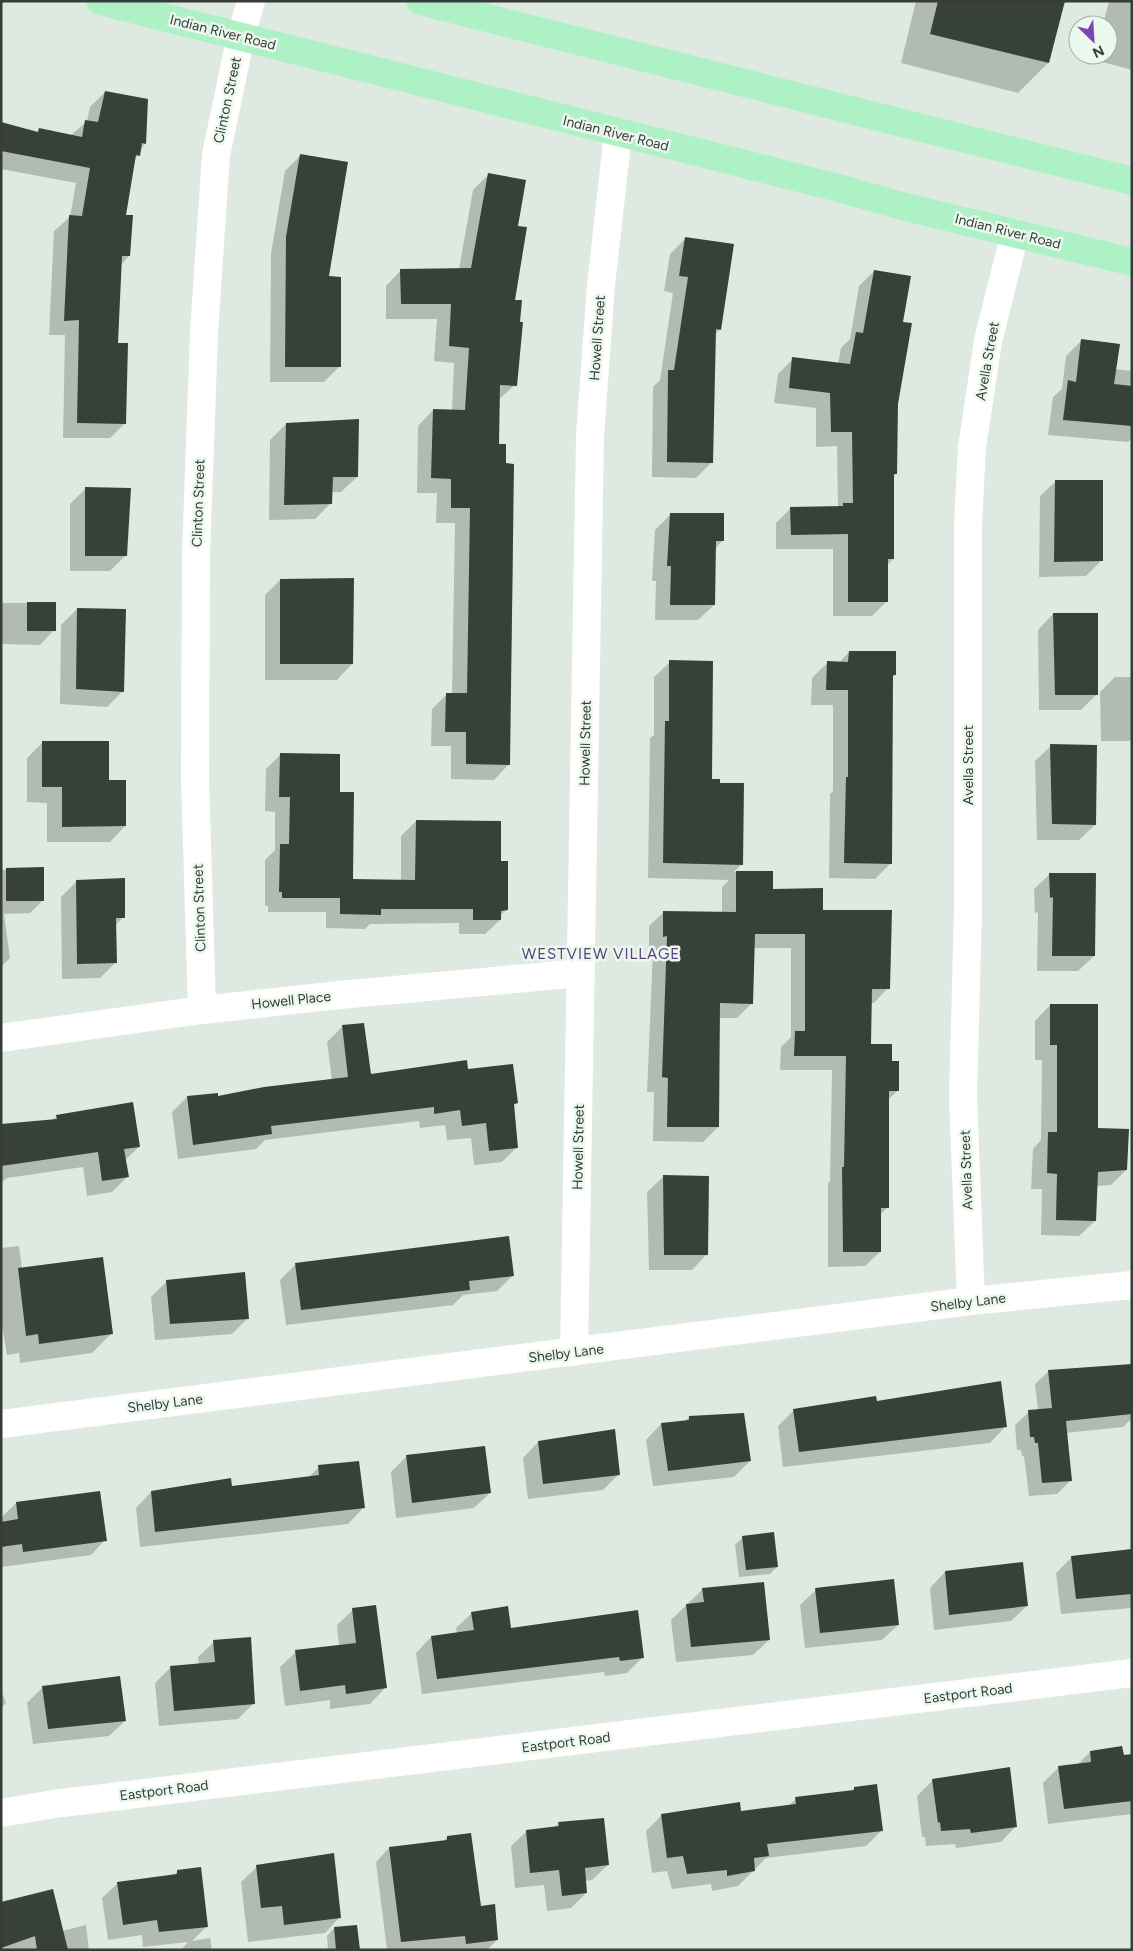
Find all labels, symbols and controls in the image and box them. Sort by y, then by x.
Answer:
street label: Indian River Road [168,11,278,54]
north arrow [1068,15,1118,65]
text: N [1090,41,1107,61]
street label: Clinton Street [210,55,245,145]
street label: Indian River Road [561,112,671,155]
street label: Indian River Road [953,210,1063,253]
street label: Howell Street [586,295,609,381]
street label: Avella Street [972,320,1003,402]
street label: Clinton Street [188,459,209,547]
street label: Howell Street [576,700,595,786]
street label: Avella Street [960,725,977,805]
street label: Clinton Street [189,864,210,952]
district label: WESTVIEW VILLAGE [522,945,680,963]
street label: Howell Place [250,988,332,1013]
street label: Howell Street [569,1104,588,1190]
street label: Avella Street [957,1130,976,1210]
street label: Shelby Lane [929,1289,1007,1316]
street label: Shelby Lane [527,1340,605,1367]
street label: Shelby Lane [126,1390,204,1417]
street label: Eastport Road [923,1680,1013,1707]
street label: Eastport Road [521,1729,611,1756]
street label: Eastport Road [119,1777,209,1804]

